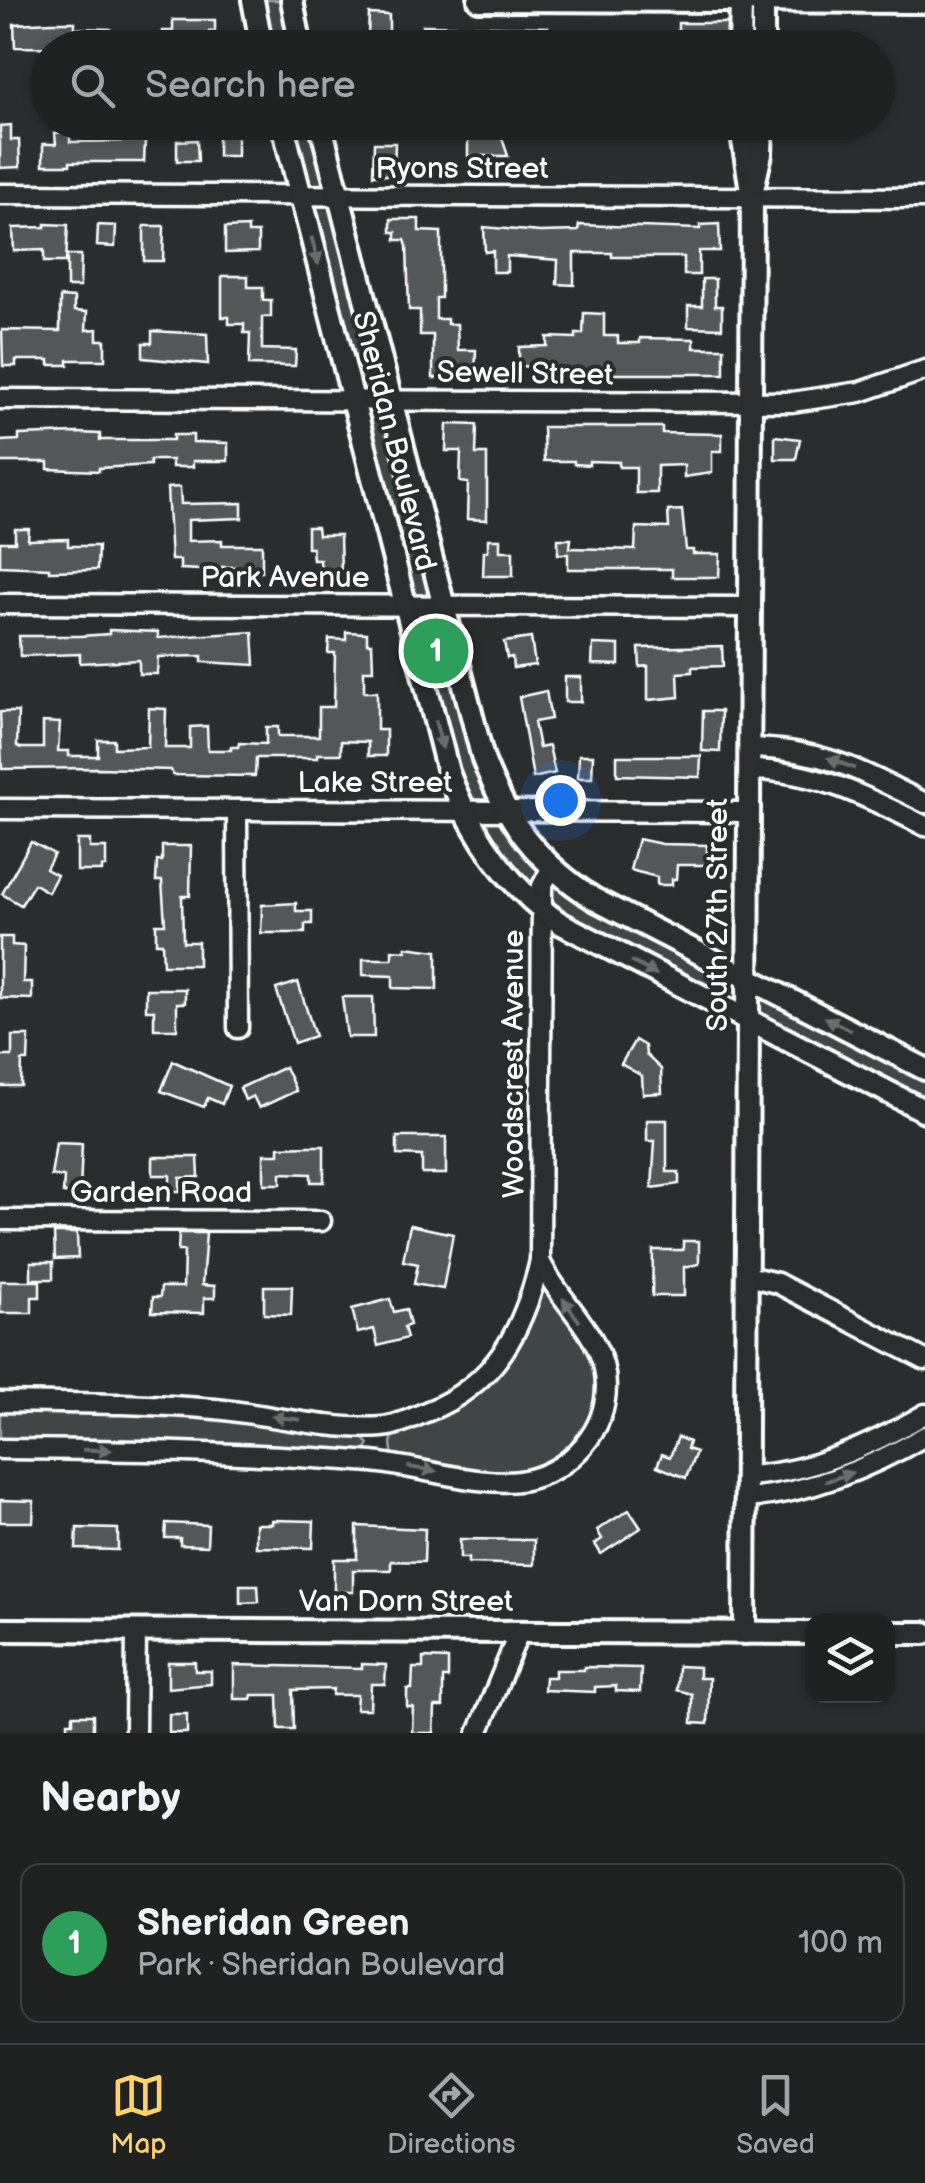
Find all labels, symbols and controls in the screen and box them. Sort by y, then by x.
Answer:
search box [30,30,895,140]
icon: search [65,58,120,113]
text: Search here [145,63,356,108]
street label: Ryons Street [375,151,549,187]
one-way arrow [307,236,323,267]
street label: Sheridan Boulevard [344,308,444,574]
street label: Sewell Street [436,354,614,394]
street label: Park Avenue [201,560,369,596]
pin: 1 [404,614,468,688]
one-way arrow [431,720,447,751]
one-way arrow [826,755,856,771]
street label: Lake Street [297,765,453,801]
your location [535,775,586,826]
street label: South 27th Street [700,798,736,1032]
street label: Woodscrest Avenue [496,930,532,1198]
one-way arrow [630,959,659,976]
one-way arrow [824,1016,853,1033]
street label: Garden Road [70,1175,252,1211]
one-way arrow [562,1296,582,1323]
one-way arrow [270,1410,301,1426]
one-way arrow [82,1442,114,1458]
one-way arrow [406,1462,438,1477]
one-way arrow [824,1469,854,1484]
street label: Van Dorn Street [299,1584,513,1620]
map controls [805,1613,895,1703]
button: layers [805,1613,895,1703]
text: Nearby [40,1773,180,1824]
text: Sheridan Green [137,1901,410,1946]
text: 1 [68,1924,81,1963]
text: 100 m [798,1924,883,1963]
text: Park · Sheridan Boulevard [137,1946,505,1985]
tab: Map [110,2068,167,2161]
tab: Directions [387,2068,516,2161]
tab: Saved [736,2068,815,2161]

